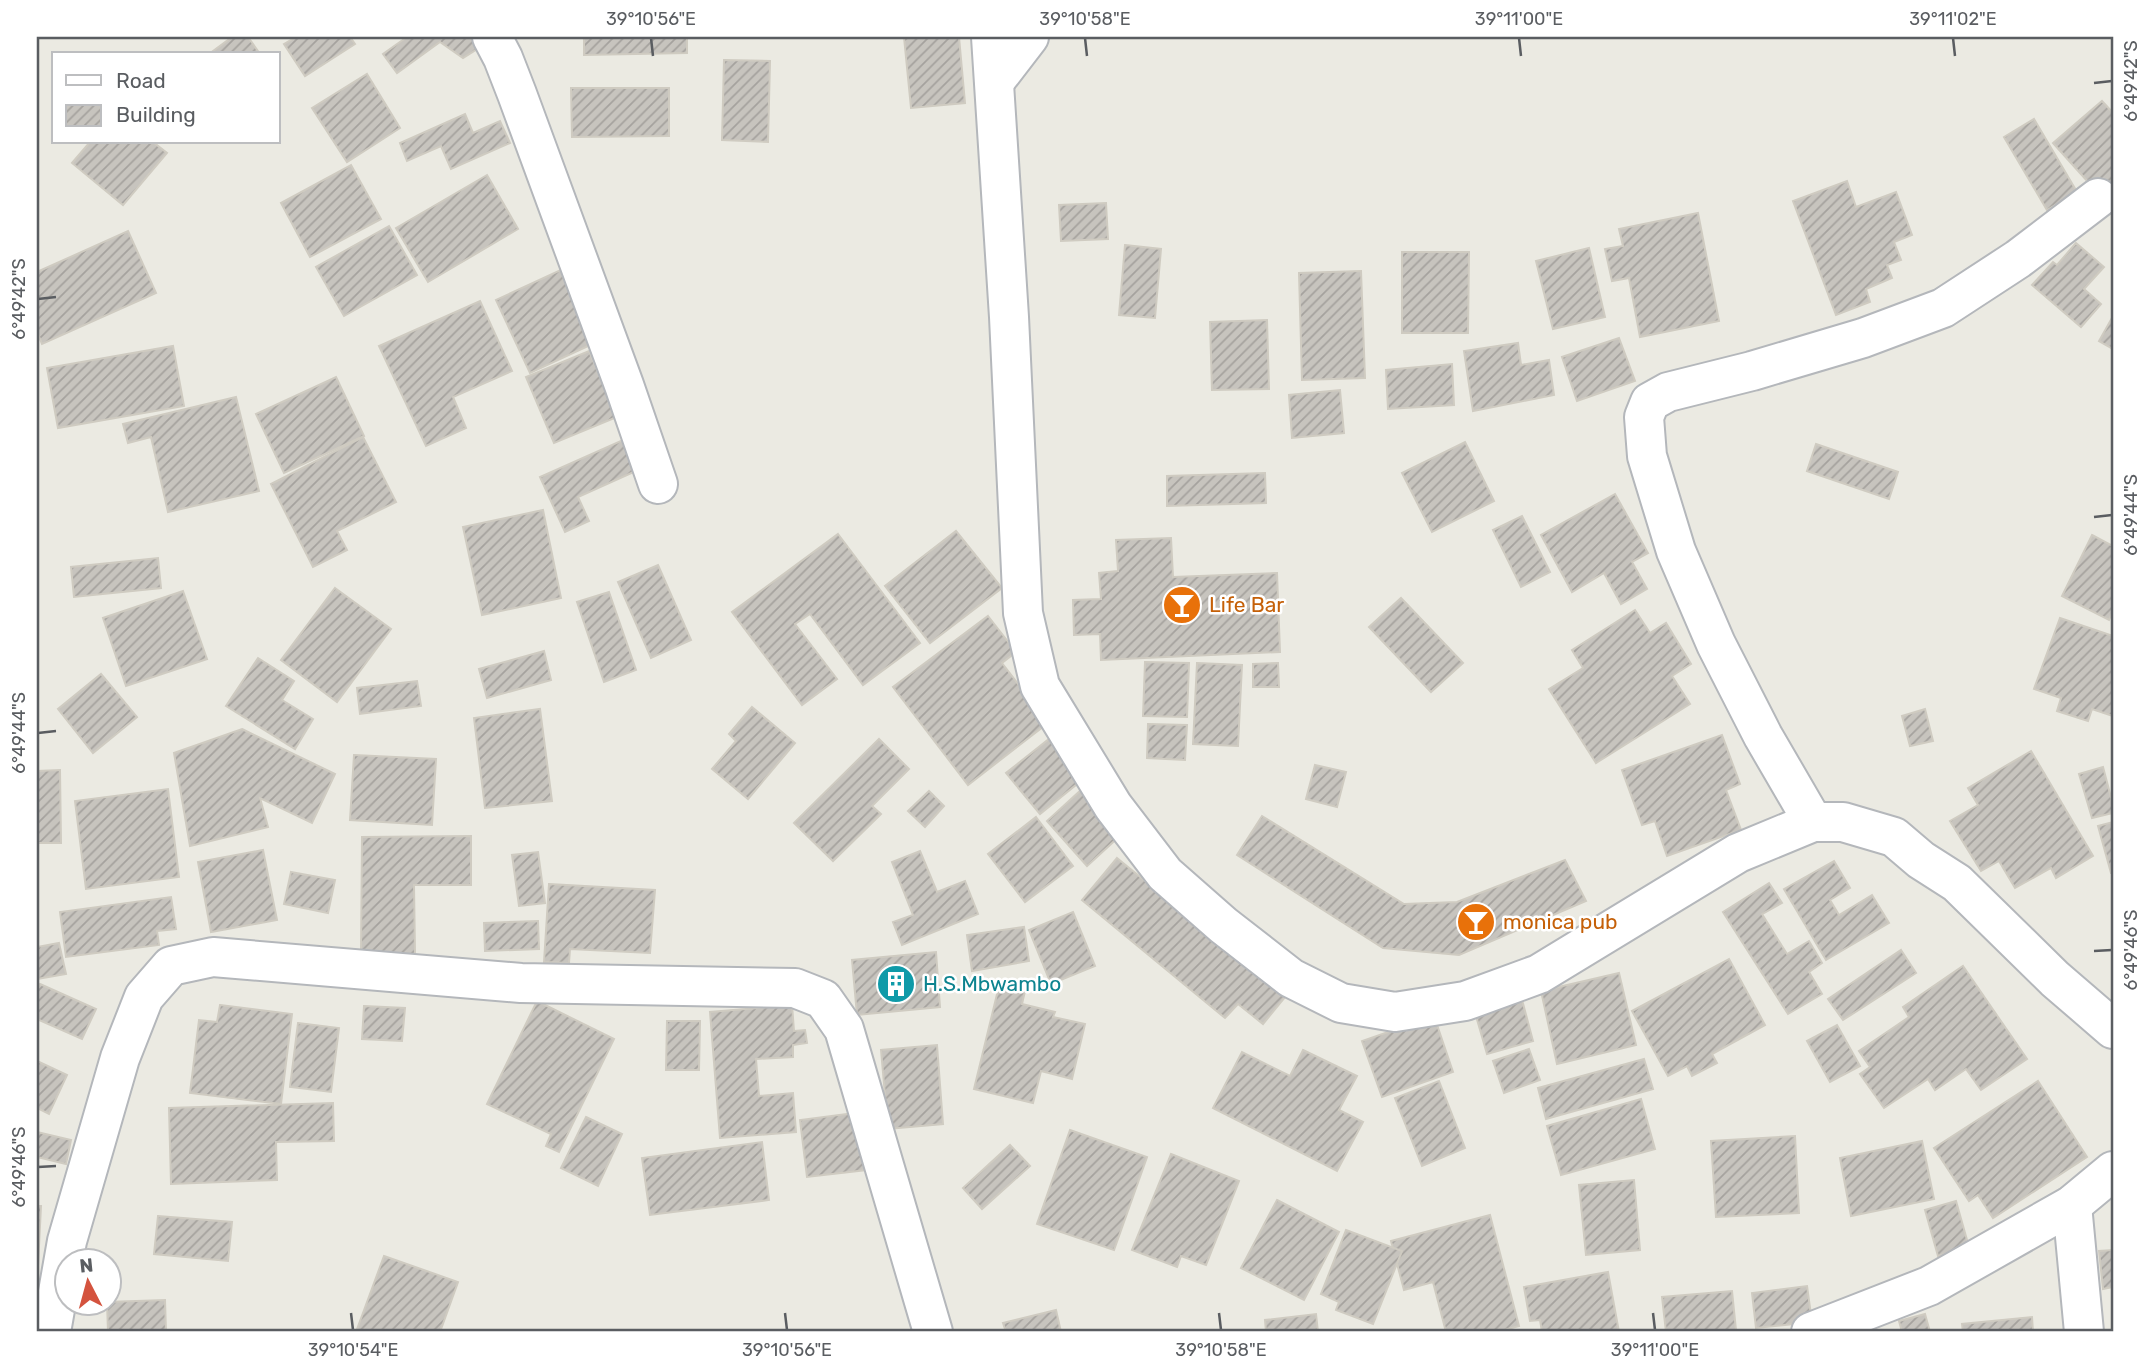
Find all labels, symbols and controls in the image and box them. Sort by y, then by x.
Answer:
text: 39°10'56"E [606,8,696,30]
text: 39°10'58"E [1039,8,1131,30]
text: 39°11'00"E [1475,8,1563,30]
text: 39°11'02"E [1909,8,1997,30]
text: 6°49'42"S [2120,40,2142,122]
legend [52,52,280,144]
text: Road [116,68,166,93]
text: Building [116,102,196,127]
text: 6°49'42"S [8,258,30,340]
text: 6°49'44"S [2120,474,2142,556]
bar icon: Life Bar [1161,584,1203,626]
place label: Life Bar [1209,592,1284,617]
text: 6°49'44"S [8,692,30,774]
bar icon: monica pub [1455,901,1497,943]
place label: monica pub [1503,909,1618,934]
text: 6°49'46"S [2120,909,2142,991]
building icon: H.S.Mbwambo [875,963,917,1005]
place label: H.S.Mbwambo [923,971,1061,996]
text: 6°49'46"S [8,1126,30,1208]
north arrow [52,1246,122,1316]
text: N [78,1253,94,1278]
text: 39°10'54"E [308,1339,398,1361]
text: 39°10'56"E [742,1339,832,1361]
text: 39°10'58"E [1175,1339,1267,1361]
text: 39°11'00"E [1611,1339,1699,1361]

